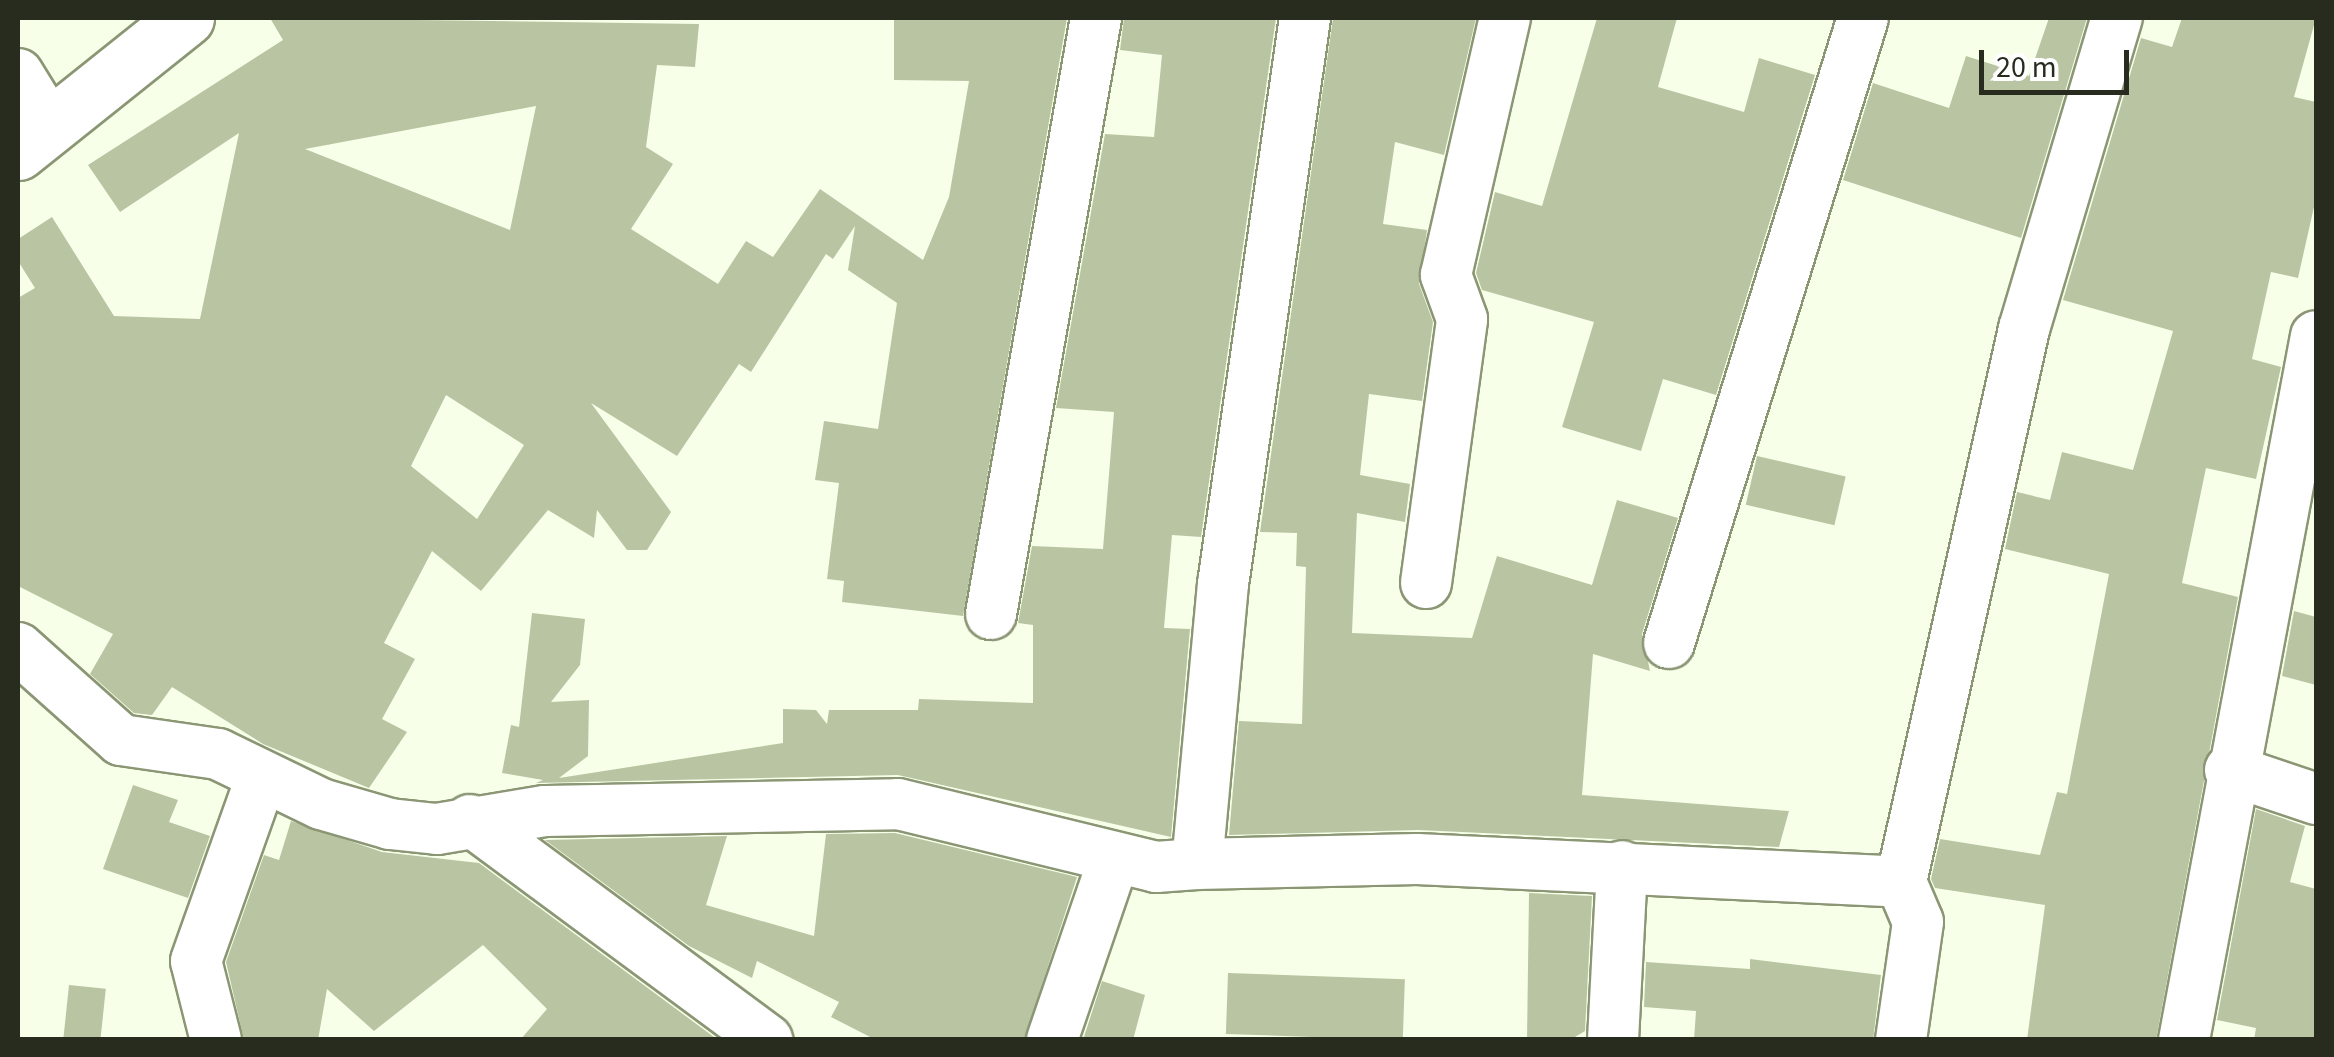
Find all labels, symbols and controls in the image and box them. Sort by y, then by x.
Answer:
scale bar [1984,30,2134,92]
text: 20 m [1996,46,2057,89]

